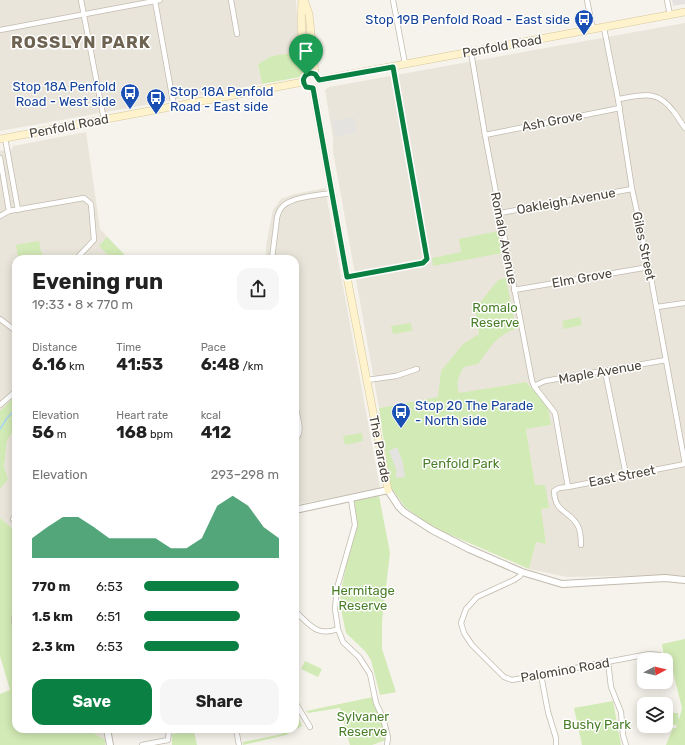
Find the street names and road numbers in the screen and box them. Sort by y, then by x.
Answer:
street label: Penfold Road [461,32,543,60]
street label: Ash Grove [520,108,584,134]
street label: Penfold Road [28,111,110,141]
street label: Oakleigh Avenue [515,185,617,218]
street label: Romalo Avenue [488,191,520,285]
street label: Giles Street [629,210,659,282]
street label: Elm Grove [551,265,613,291]
street label: Maple Avenue [557,357,643,387]
street label: The Parade [366,414,394,484]
street label: East Street [587,462,657,490]
street label: Palomino Road [519,655,611,685]

